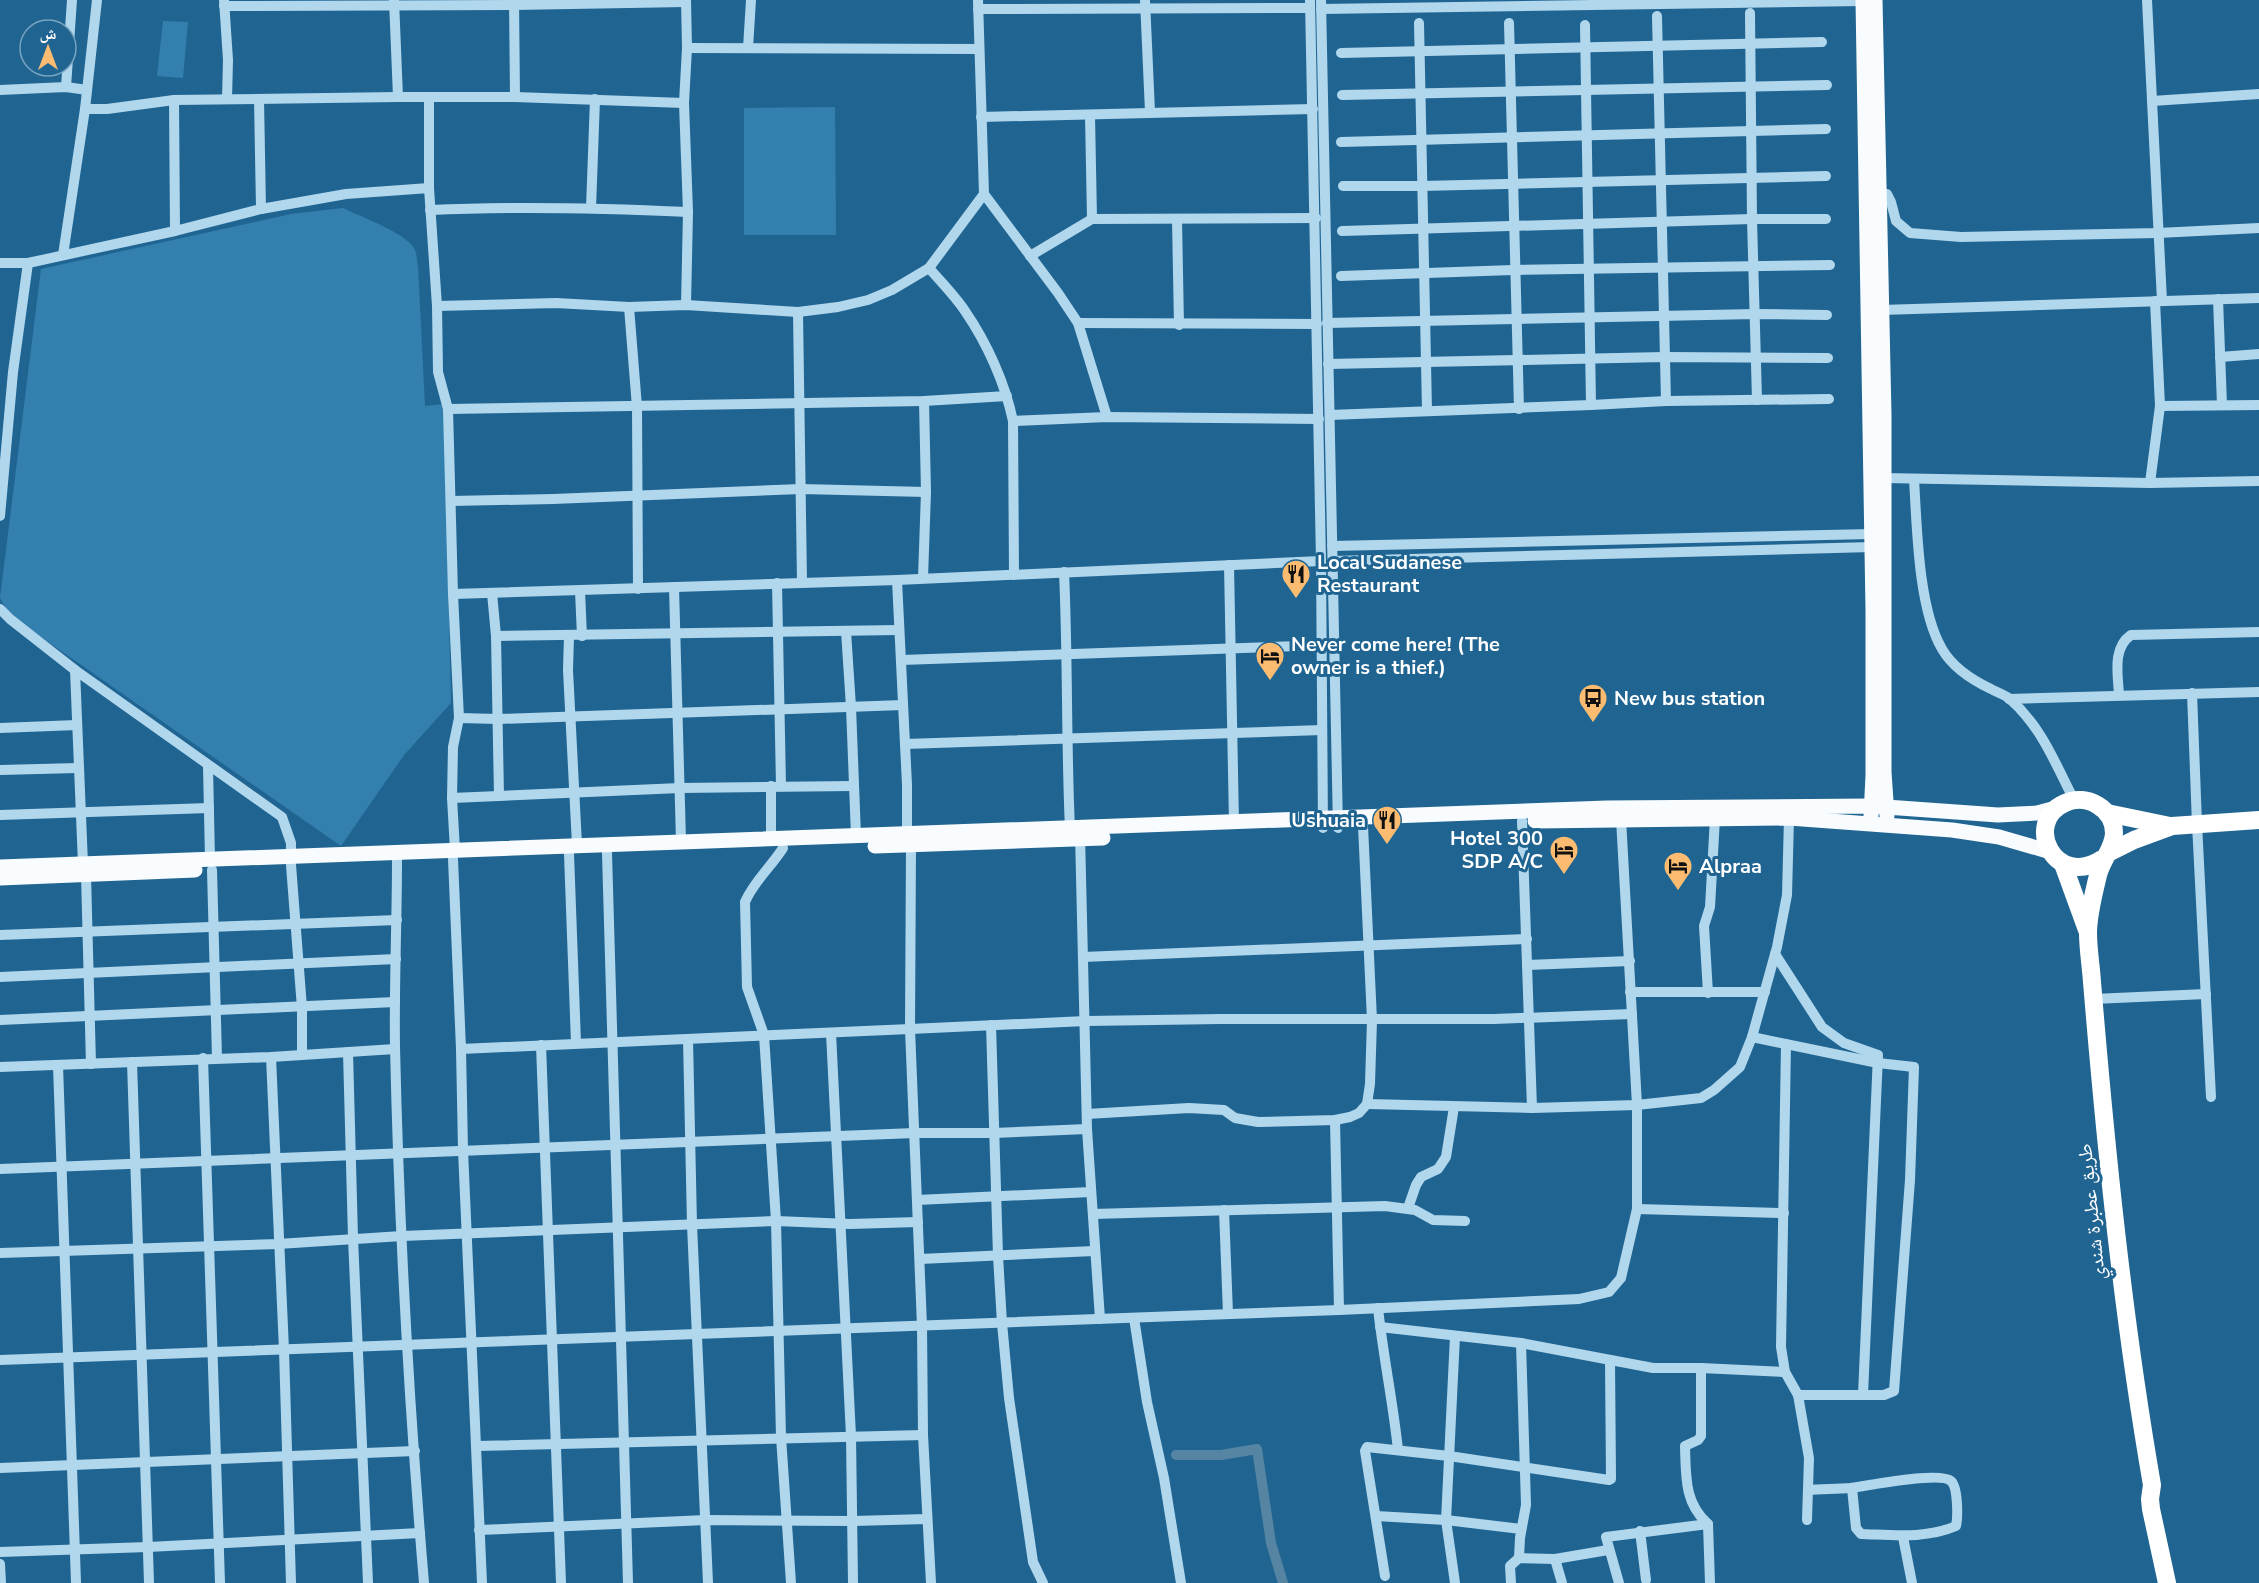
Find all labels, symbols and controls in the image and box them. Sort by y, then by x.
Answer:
north arrow [18,18,78,78]
text: ش [40,23,57,45]
place label: Local Sudanese Restaurant [1317,549,1462,599]
restaurant icon: Local Sudanese Restaurant [1280,558,1312,600]
place label: Never come here! (The owner is a thief.) [1291,631,1500,681]
hotel icon: Never come here! (The owner is a thief.) [1254,640,1286,682]
bus stop icon: New bus station [1577,682,1609,724]
place label: New bus station [1614,685,1765,712]
restaurant icon: Ushuaia [1371,804,1403,846]
place label: Ushuaia [1291,807,1366,834]
place label: Hotel 300 SDP A/C [1450,825,1543,875]
hotel icon: Hotel 300 SDP A/C [1548,834,1580,876]
hotel icon: Alpraa [1662,850,1694,892]
place label: Alpraa [1699,853,1762,880]
street label: طريق عطبرة شندي [2071,1142,2114,1281]

